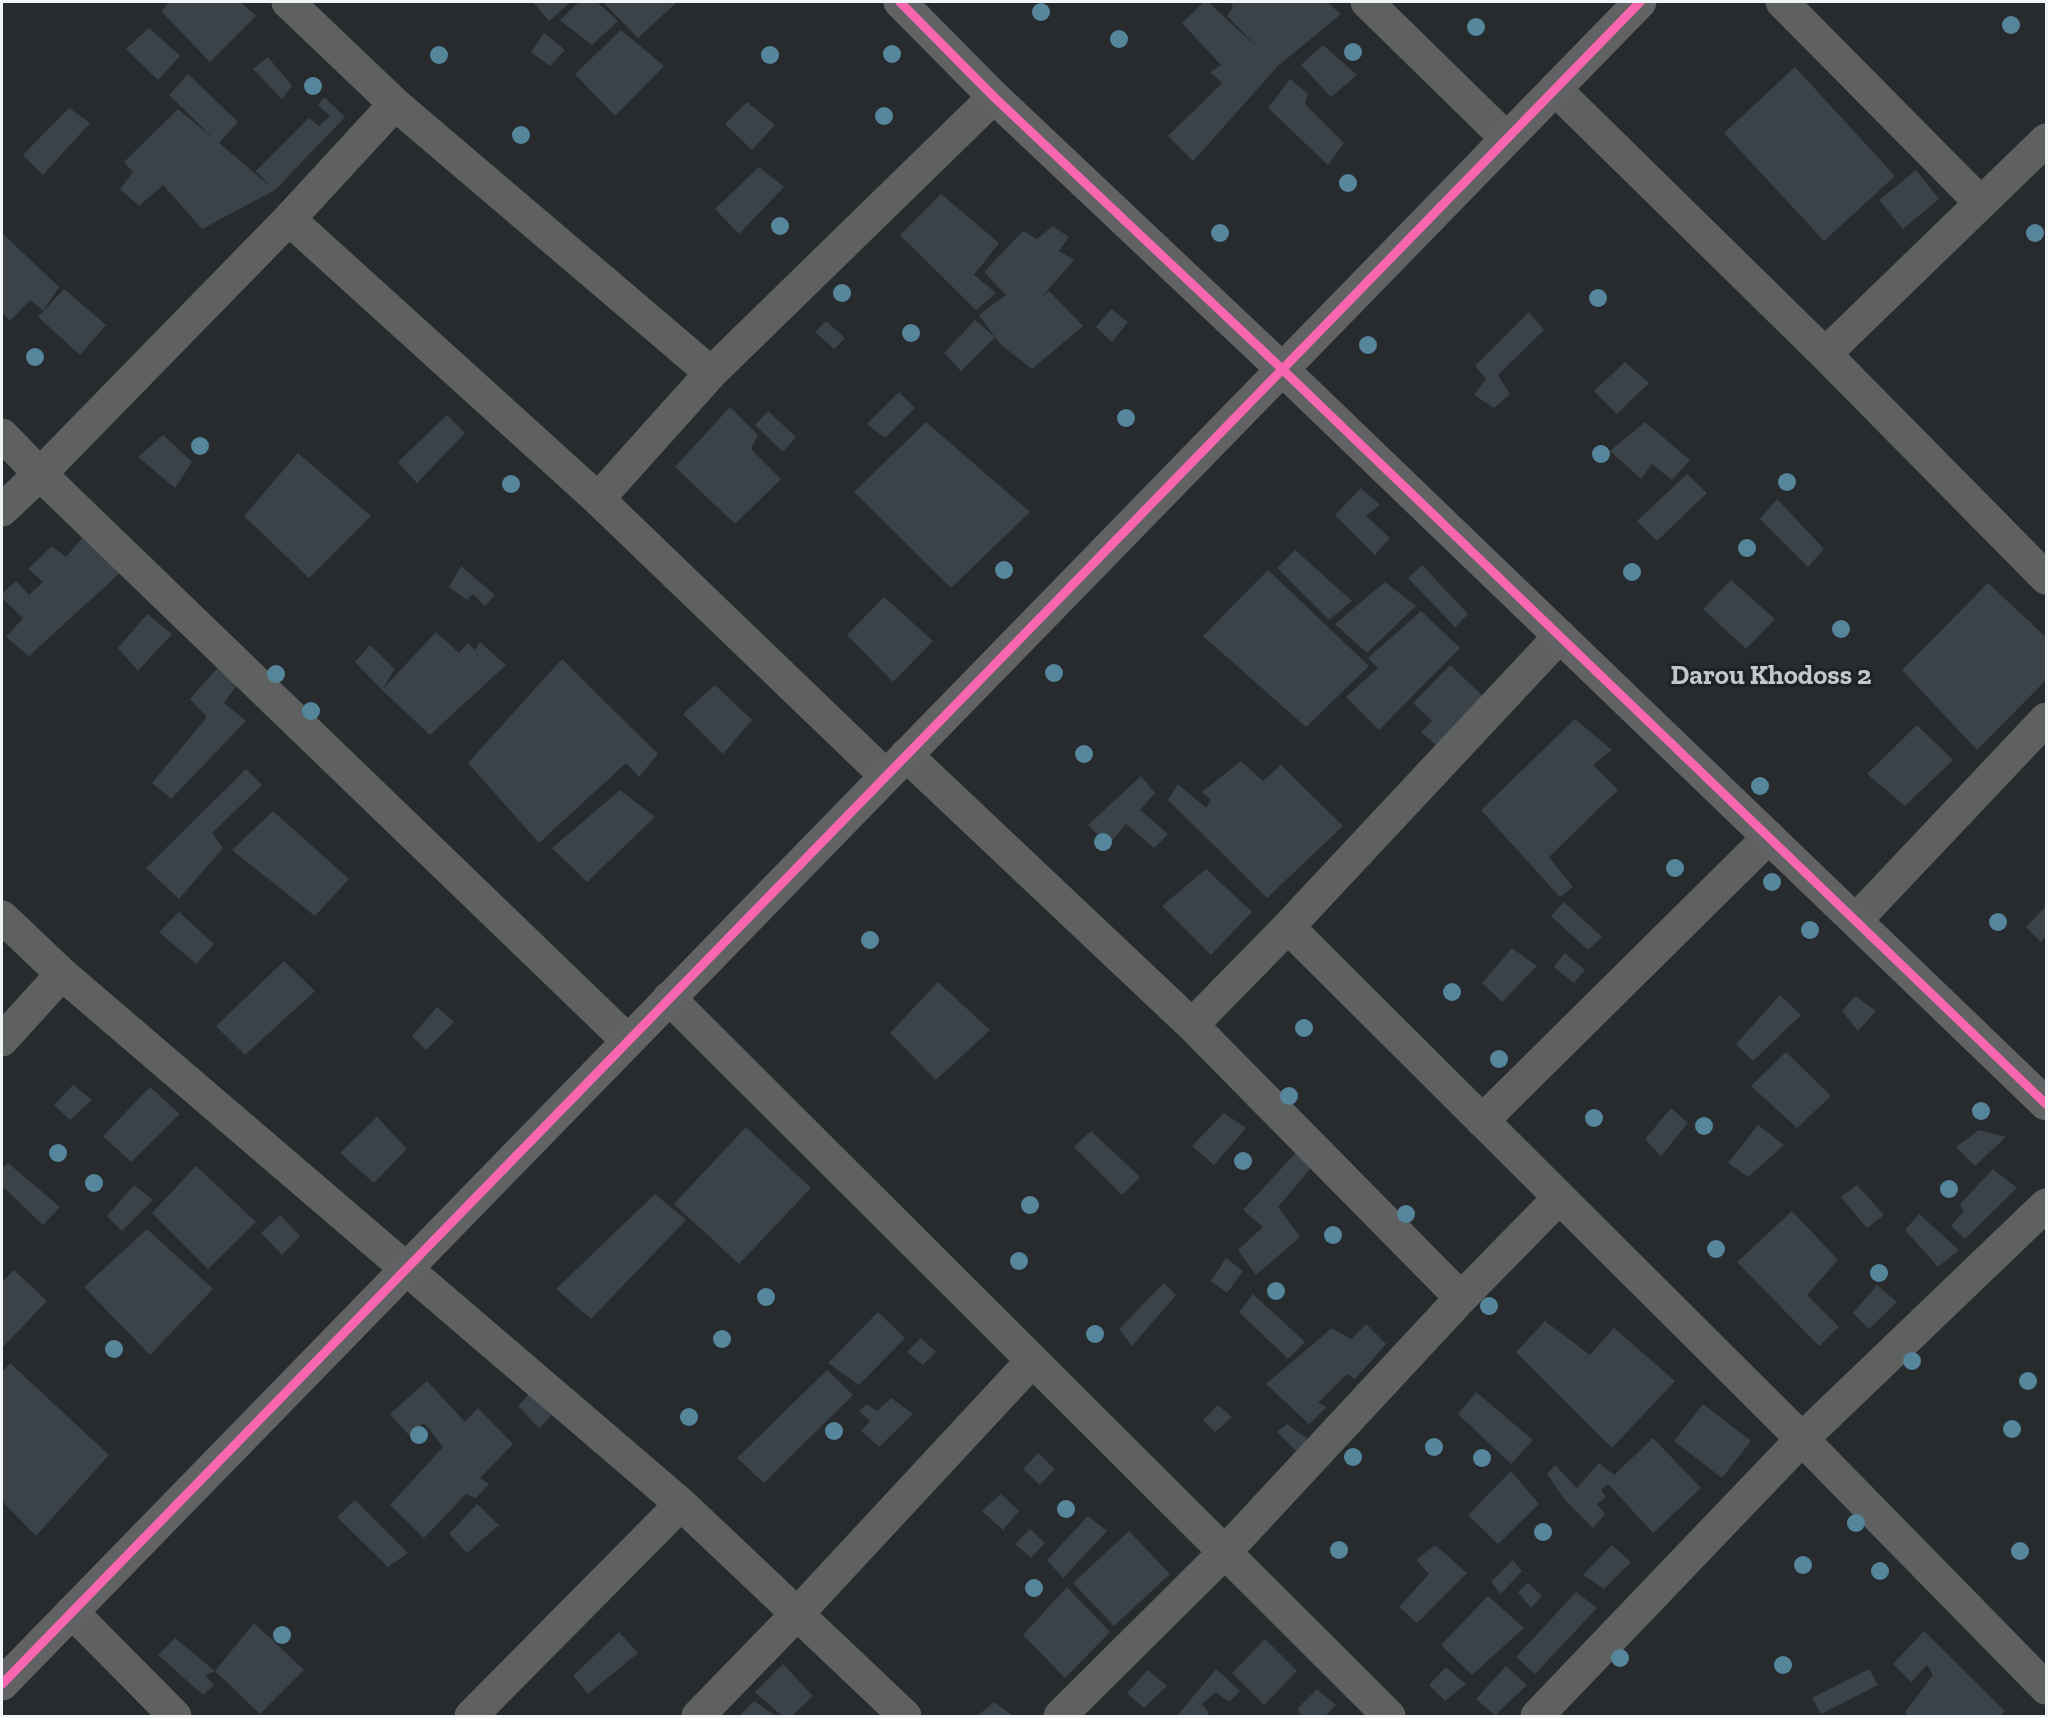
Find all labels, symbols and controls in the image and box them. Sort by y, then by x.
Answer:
district label: Darou Khodoss 2 [1670,660,1872,692]

